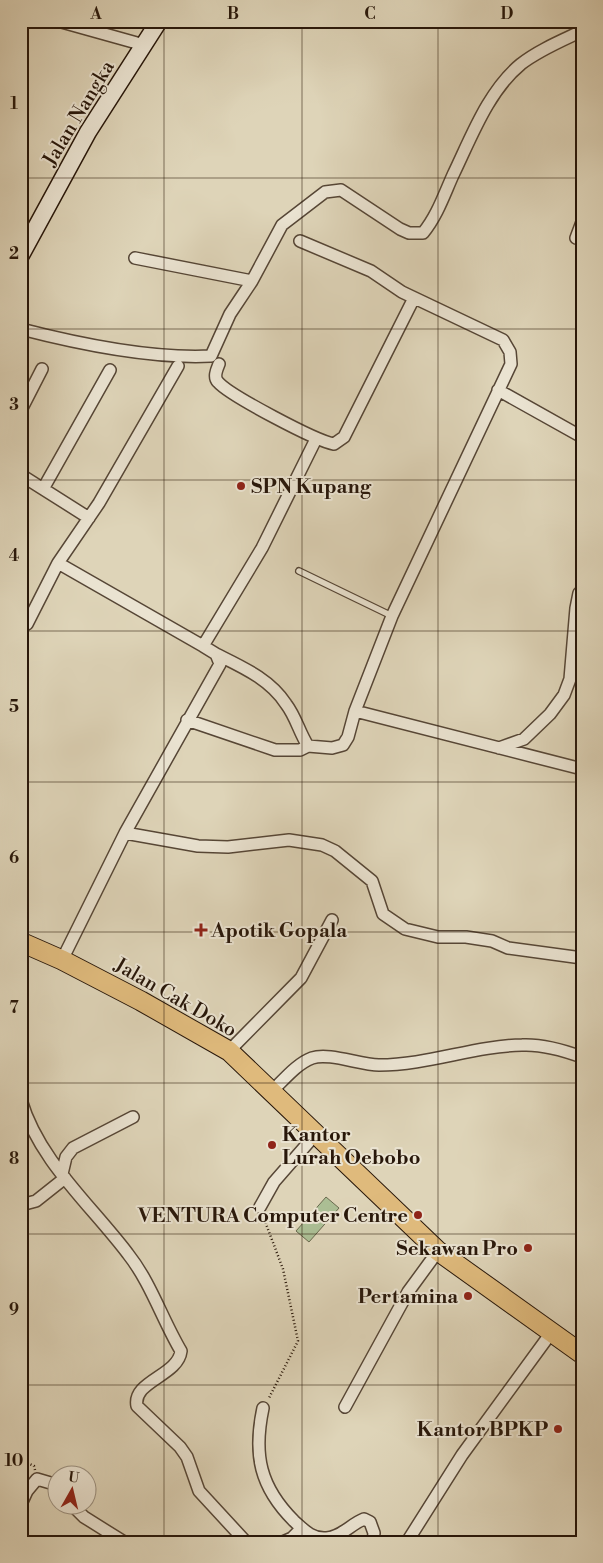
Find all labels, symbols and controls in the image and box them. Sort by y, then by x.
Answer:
text: A [89,4,102,24]
text: B [227,4,239,24]
text: C [364,4,376,24]
text: D [501,4,514,24]
street label: Jalan Nangka [37,56,121,172]
text: 1 [10,94,18,114]
text: 2 [9,244,19,264]
text: 3 [9,395,19,415]
place label: SPN Kupang [251,475,372,500]
marker: SPN Kupang [235,480,247,492]
text: 4 [9,546,20,566]
text: 5 [9,697,19,717]
text: 6 [9,848,19,868]
place label: Apotik Gopala [210,919,347,944]
marker: Apotik Gopala [195,924,207,936]
street label: Jalan Cak Doko [109,953,241,1043]
text: 7 [9,998,19,1018]
place label: Kantor Lurah Oebobo [282,1123,420,1171]
marker: Kantor Lurah Oebobo [266,1139,278,1151]
text: 8 [9,1149,19,1169]
place label: VENTURA Computer Centre [137,1204,408,1229]
marker: VENTURA Computer Centre [412,1209,424,1221]
place label: Sekawan Pro [396,1237,518,1262]
marker: Sekawan Pro [522,1242,534,1254]
place label: Pertamina [358,1285,458,1310]
marker: Pertamina [462,1290,474,1302]
text: 9 [9,1300,19,1320]
place label: Kantor BPKP [417,1418,548,1443]
marker: Kantor BPKP [552,1423,564,1435]
text: 10 [5,1451,23,1471]
north arrow [48,1466,98,1516]
text: U [67,1468,80,1488]

